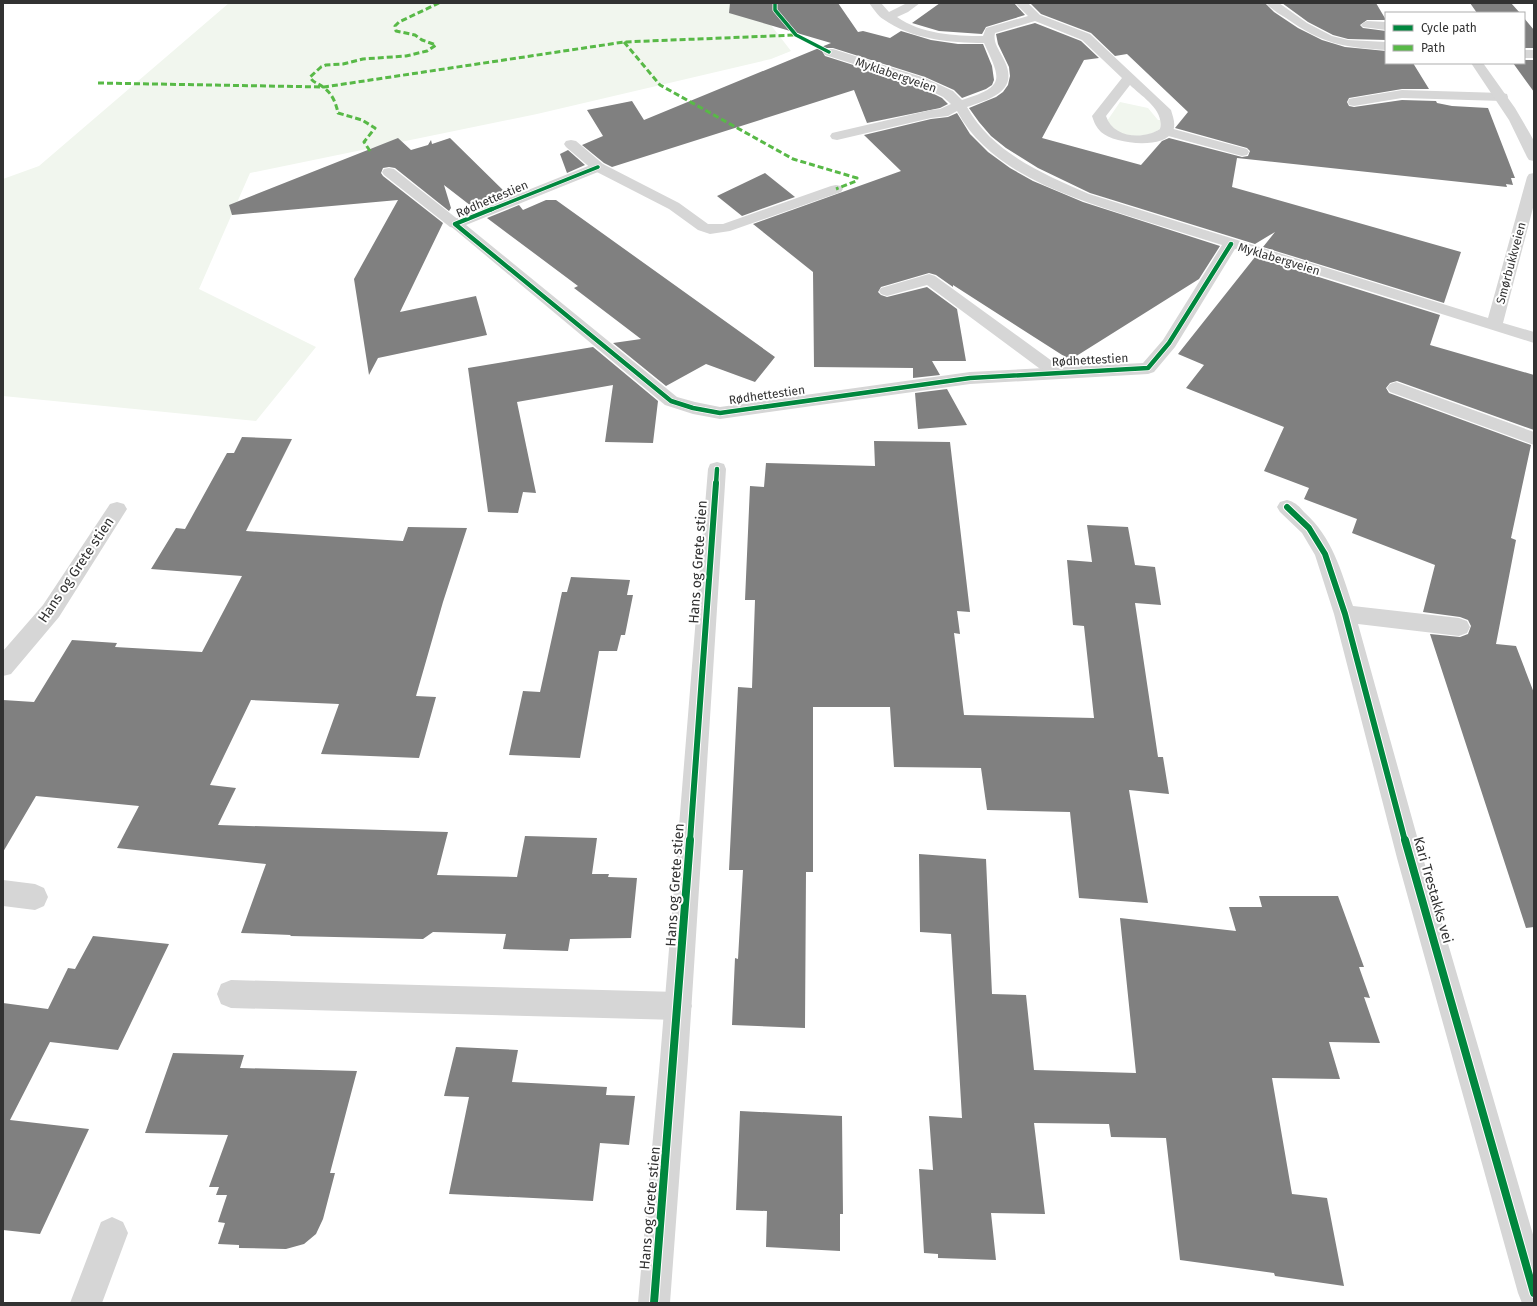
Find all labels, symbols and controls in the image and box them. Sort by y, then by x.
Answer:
legend [1385,12,1525,64]
text: Cycle path [1421,21,1477,35]
text: Path [1421,41,1445,55]
street label: Myklabergveien [853,55,939,95]
street label: Rødhettestien [454,178,530,220]
street label: Smørbukkveien [1493,221,1529,305]
street label: Myklabergveien [1236,240,1322,278]
street label: Rødhettestien [1051,351,1129,369]
street label: Rødhettestien [728,383,806,407]
street label: Hans og Grete stien [685,500,711,624]
street label: Hans og Grete stien [34,514,118,626]
street label: Hans og Grete stien [662,823,688,947]
street label: Kari Trestakks vei [1410,835,1456,945]
street label: Hans og Grete stien [636,1146,664,1270]

